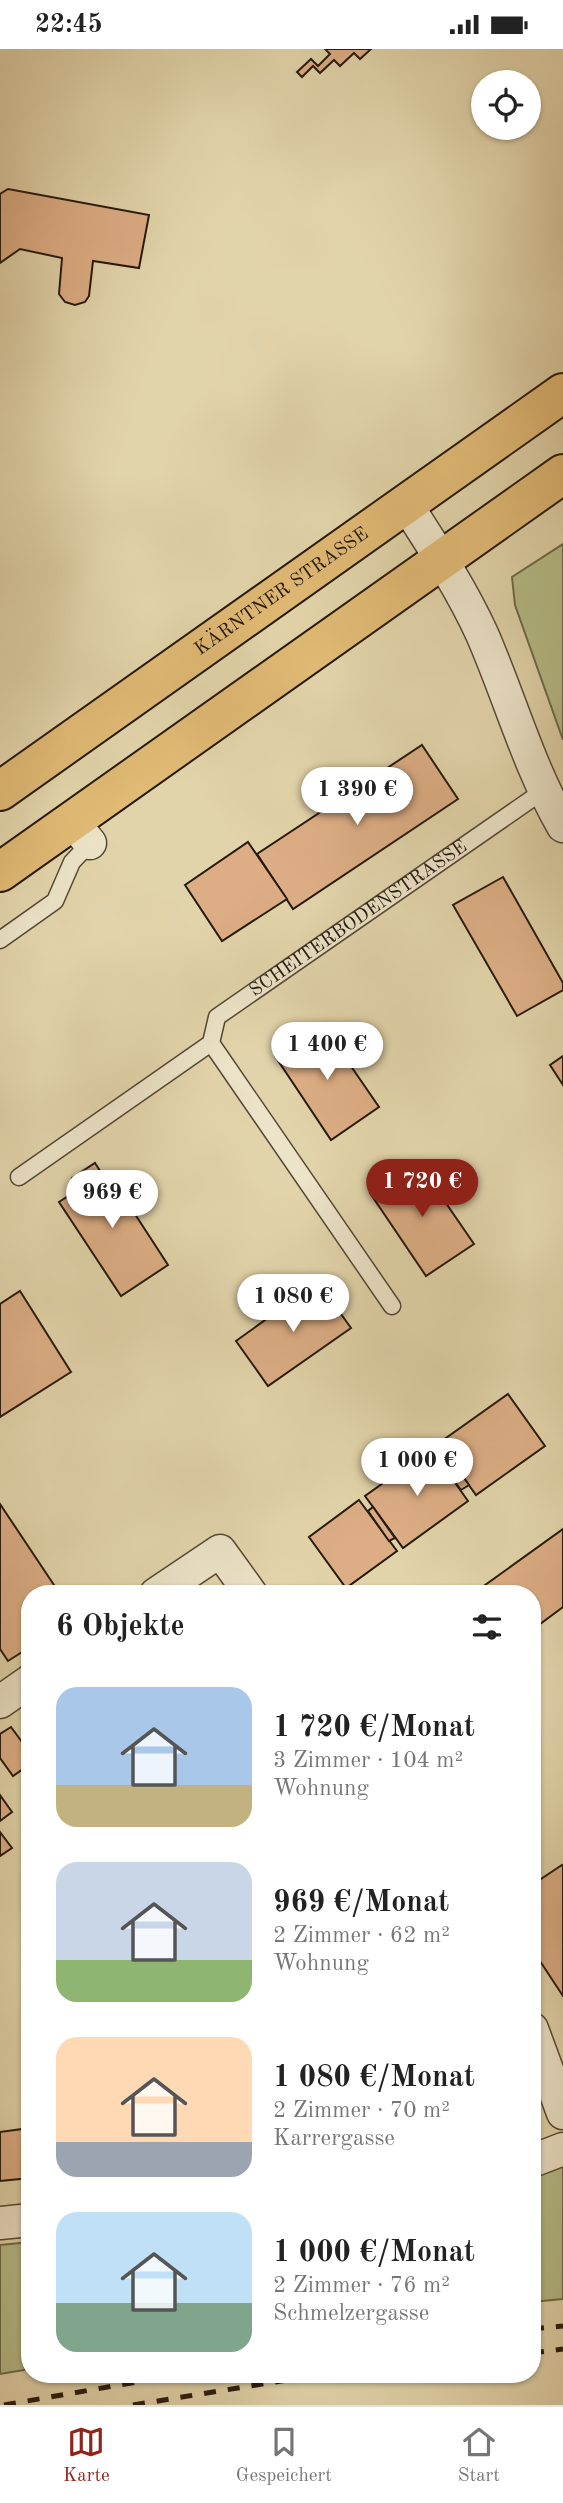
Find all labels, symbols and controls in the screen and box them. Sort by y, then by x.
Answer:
text: 22:45 [35,12,103,38]
map controls [471,70,541,140]
button: locate [471,70,541,140]
street label: KÄRNTNER STRASSE [191,524,372,660]
pin: 1 390 € [292,767,422,827]
text: 1 390 € [317,778,397,801]
street label: SCHEITERBODENSTRASSE [246,837,471,1001]
pin: 1 400 € [262,1023,392,1082]
text: 1 400 € [287,1033,367,1056]
pin: 1 720 € [357,1159,487,1219]
text: 1 720 € [382,1170,462,1193]
pin: 969 € [63,1171,161,1230]
text: 969 € [82,1181,142,1204]
pin: 1 080 € [228,1275,358,1334]
text: 1 080 € [253,1285,333,1308]
pin: 1 000 € [352,1439,482,1498]
text: 1 000 € [377,1449,457,1472]
icon: filters [468,1608,506,1646]
text: 6 Objekte [56,1612,185,1642]
text: 1 720 €/Monat [273,1713,475,1743]
icon: home [112,1715,196,1799]
text: 3 Zimmer · 104 m² [273,1749,463,1772]
text: Wohnung [273,1777,369,1800]
text: 969 €/Monat [273,1888,449,1918]
icon: home [112,1890,196,1974]
text: 2 Zimmer · 62 m² [273,1924,450,1947]
text: Wohnung [273,1952,369,1975]
text: 1 080 €/Monat [273,2063,475,2093]
icon: home [112,2065,196,2149]
text: 2 Zimmer · 70 m² [273,2099,450,2122]
text: Karrergasse [273,2127,395,2150]
text: 1 000 €/Monat [273,2238,475,2268]
icon: home [112,2240,196,2324]
text: 2 Zimmer · 76 m² [273,2274,450,2297]
text: Schmelzergasse [273,2302,429,2325]
tab: Karte [63,2423,110,2488]
tab: Gespeichert [236,2423,332,2488]
tab: Start [458,2423,500,2488]

